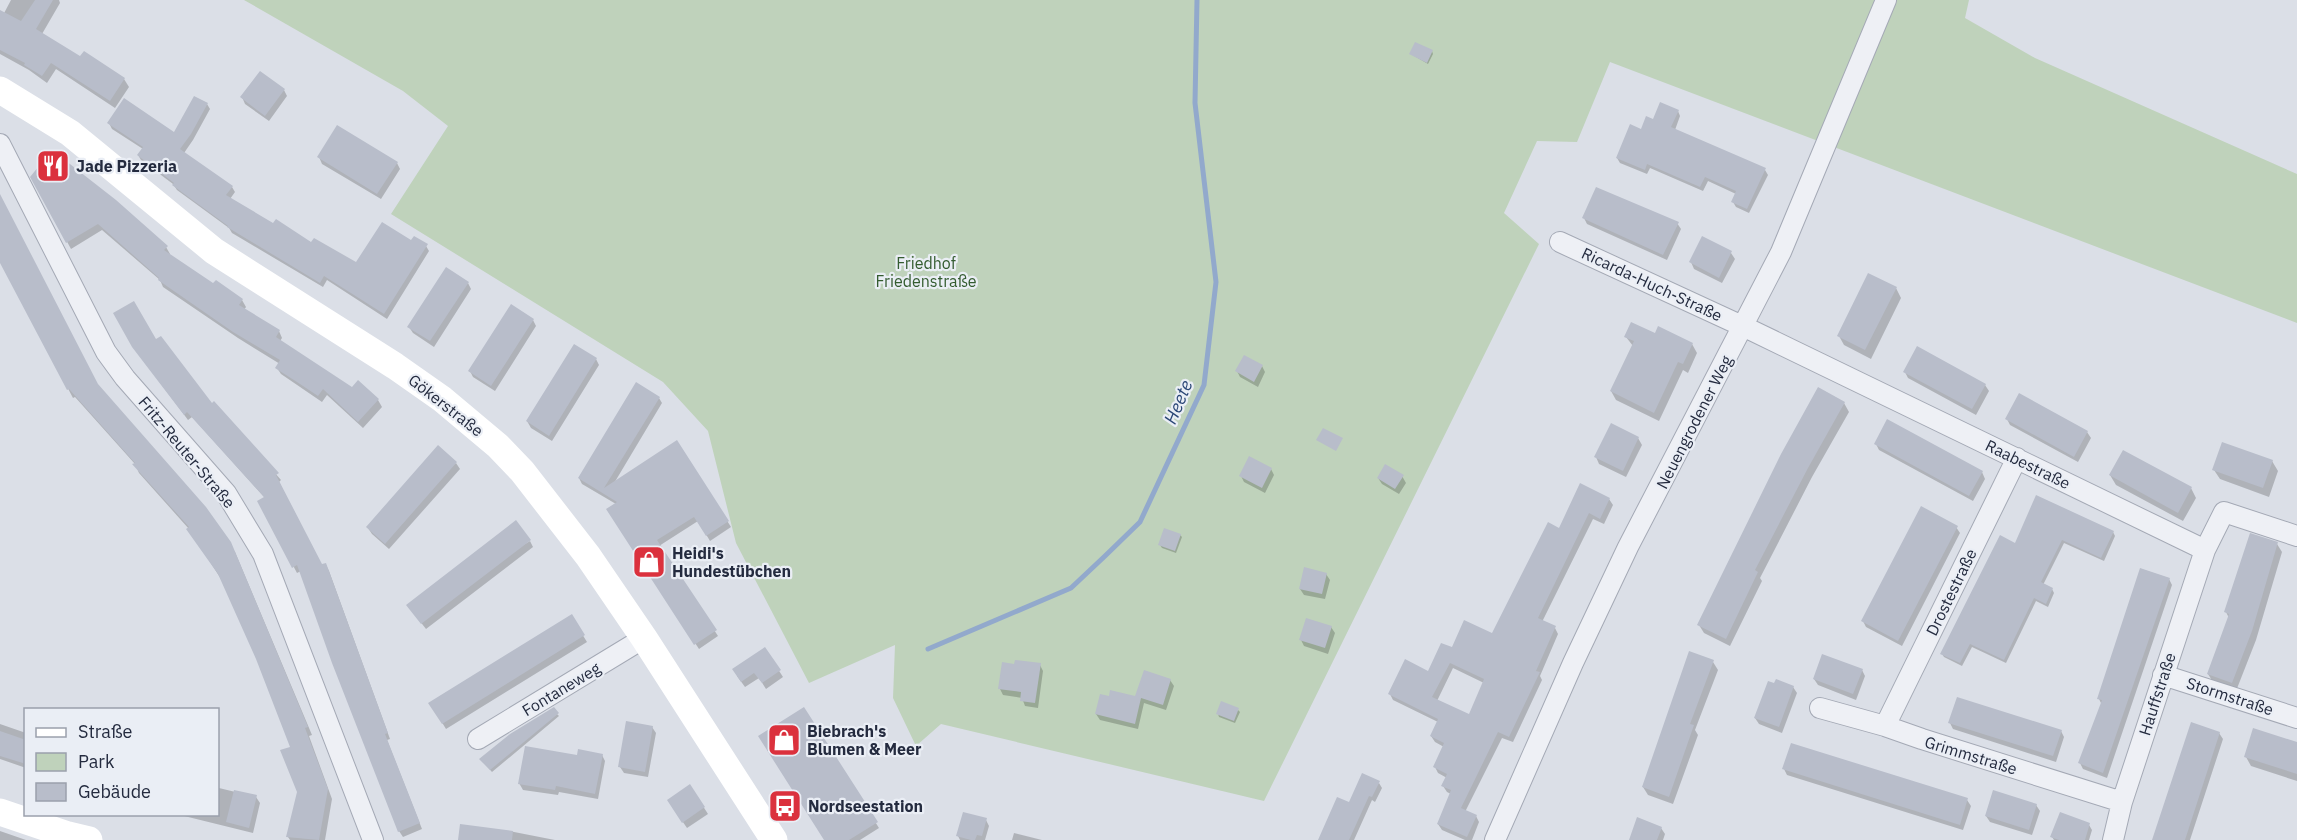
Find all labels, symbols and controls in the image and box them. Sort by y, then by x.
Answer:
restaurant icon: Jade Pizzeria [35,148,71,184]
place label: Jade Pizzeria [76,156,177,176]
street label: Ricarda-Huch-Straße [1579,243,1726,325]
park label: Friedhof Friedenstraße [875,253,977,291]
street label: Neuengrodener Weg [1652,351,1737,492]
street label: Gökerstraße [405,370,488,441]
water label: Heete [1159,377,1197,427]
street label: Fritz-Reuter-Straße [134,392,240,512]
street label: Raabestraße [1982,435,2074,493]
place label: Heidi's Hundestübchen [672,543,791,581]
shop icon: Heidi's Hundestübchen [631,544,667,580]
street label: Drostestraße [1921,545,1981,639]
street label: Hauffstraße [2134,650,2180,738]
street label: Fontaneweg [518,657,604,720]
street label: Stormstraße [2184,673,2276,720]
legend [24,708,219,816]
text: Straße [78,720,132,743]
place label: Biebrach's Blumen & Meer [807,721,922,759]
shop icon: Biebrach's Blumen & Meer [766,722,802,758]
street label: Grimmstraße [1922,731,2020,779]
text: Park [78,750,115,773]
text: Gebäude [78,780,151,803]
bus stop icon: Nordseestation [767,788,803,824]
place label: Nordseestation [808,796,923,816]

